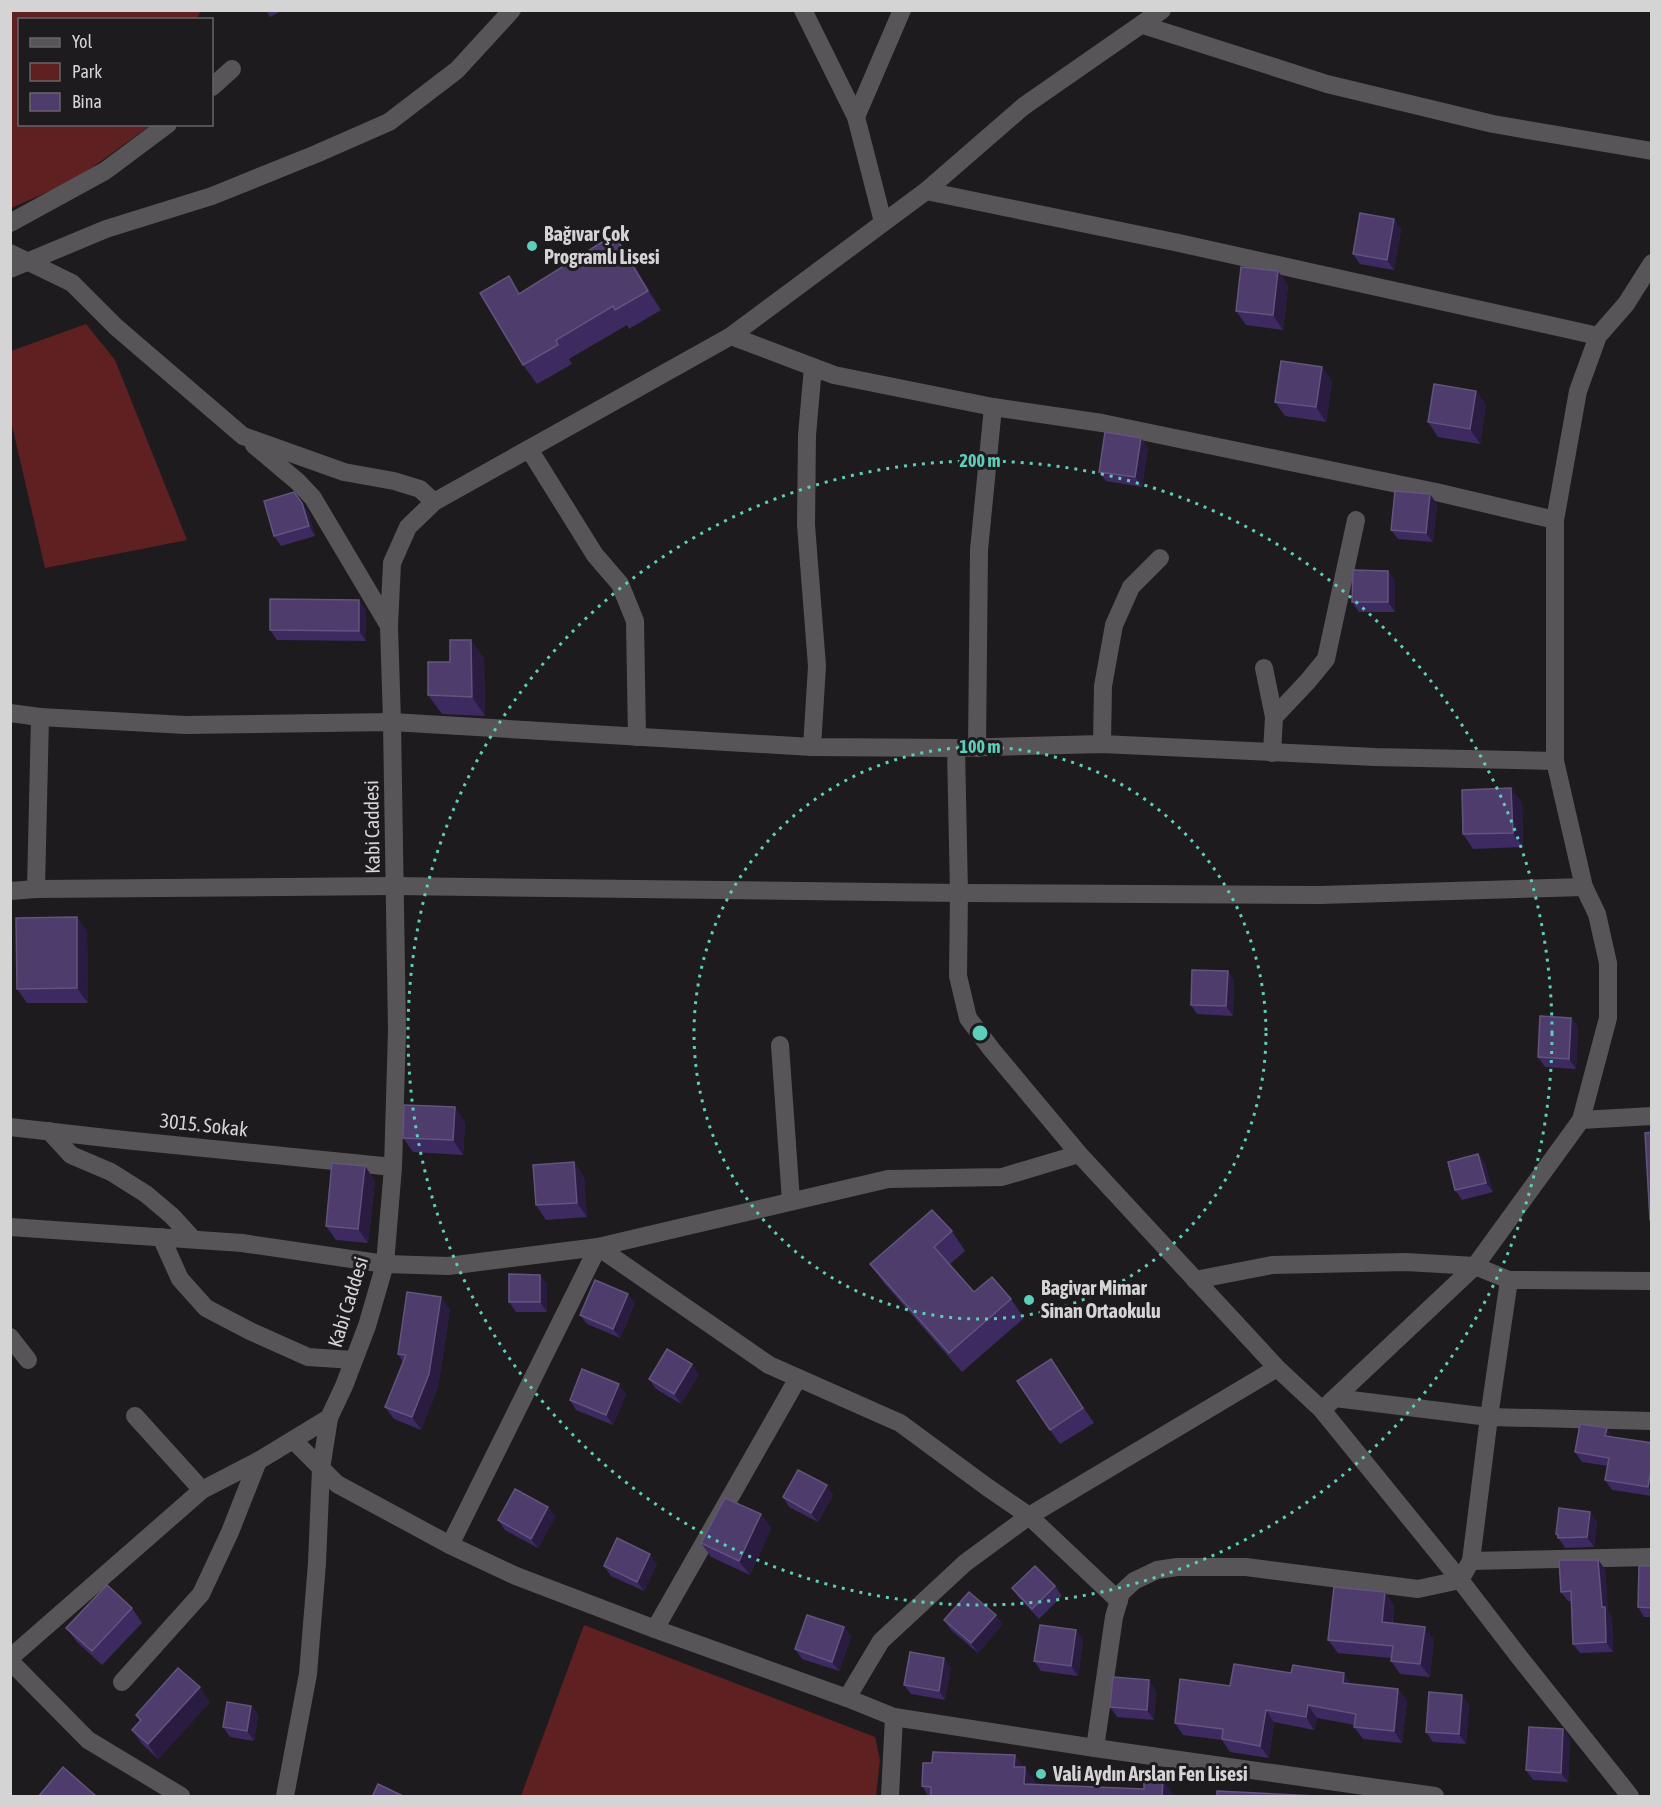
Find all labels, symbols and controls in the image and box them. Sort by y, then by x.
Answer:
legend [18,18,213,126]
text: Yol [72,31,92,52]
text: Park [72,61,102,82]
text: Bina [72,91,102,112]
place label: Bağıvar Çok Programlı Lisesi [544,222,660,268]
marker: Bağıvar Çok Programlı Lisesi [525,239,539,253]
text: 200 m [960,450,1000,471]
text: 100 m [960,736,1000,757]
street label: Kabi Caddesi [359,780,384,874]
centre of rings [970,1023,990,1043]
street label: 3015. Sokak [159,1108,250,1141]
street label: Kabi Caddesi [323,1254,372,1350]
place label: Bagivar Mimar Sinan Ortaokulu [1041,1276,1161,1322]
marker: Bagivar Mimar Sinan Ortaokulu [1022,1293,1036,1307]
place label: Vali Aydın Arslan Fen Lisesi [1052,1762,1248,1785]
marker: Vali Aydın Arslan Fen Lisesi [1034,1767,1048,1781]

